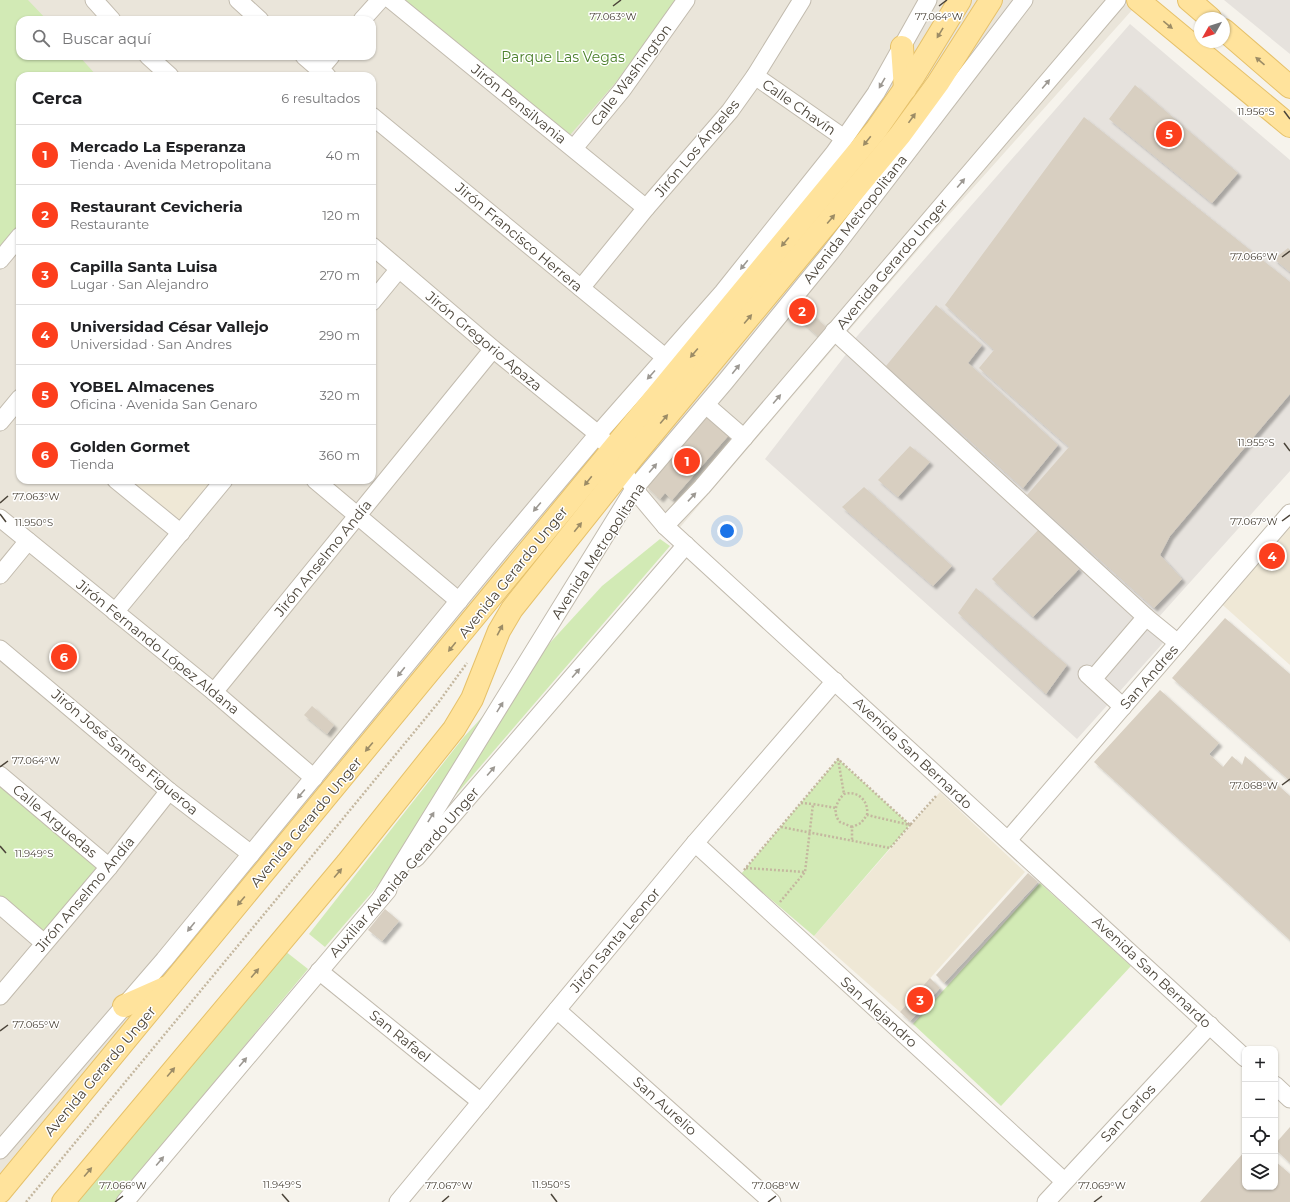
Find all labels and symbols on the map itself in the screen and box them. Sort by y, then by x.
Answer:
text: 77.063°W [589,10,637,23]
text: 77.064°W [915,10,963,23]
north arrow [1194,12,1230,48]
street label: Calle Washington [587,20,675,130]
one-way arrow [1162,20,1173,29]
one-way arrow [936,27,943,39]
park label: Parque Las Vegas [501,48,625,66]
one-way arrow [1255,57,1266,66]
street label: Jirón Pensilvania [467,59,570,148]
street label: Calle Chavín [759,75,839,139]
one-way arrow [878,77,885,89]
one-way arrow [1041,79,1050,89]
street label: Jirón Los Ángeles [650,95,743,201]
text: 11.956°S [1237,105,1275,118]
one-way arrow [908,113,916,124]
pin: 5 [1156,119,1182,149]
one-way arrow [863,136,872,147]
street label: Avenida Metropolitana [799,151,911,287]
one-way arrow [957,177,966,188]
street label: Jirón Francisco Herrera [451,178,586,296]
street label: Avenida Gerardo Unger [832,195,952,333]
one-way arrow [826,214,835,225]
one-way arrow [781,237,790,247]
text: 77.066°W [1230,250,1278,263]
one-way arrow [740,260,749,270]
street label: Jirón Gregorio Apaza [421,287,546,395]
pin: 2 [789,296,815,326]
one-way arrow [743,314,752,325]
one-way arrow [689,348,698,358]
one-way arrow [732,363,741,374]
one-way arrow [647,370,656,379]
one-way arrow [772,394,781,404]
one-way arrow [660,414,669,425]
text: 11.955°S [1237,436,1275,449]
pin: 1 [674,446,700,476]
one-way arrow [648,463,657,473]
one-way arrow [583,476,592,487]
street label: Avenida Metropolitana [547,479,649,623]
text: 77.063°W [12,490,60,503]
one-way arrow [687,492,697,502]
street label: Jirón Anselmo Andía [270,496,376,621]
one-way arrow [532,501,541,512]
street label: Avenida Gerardo Unger [454,502,572,642]
text: 77.067°W [1230,515,1278,528]
text: 11.950°S [15,516,53,529]
one-way arrow [574,521,582,532]
your location [717,521,737,541]
pin: 4 [1259,541,1285,571]
street label: Jirón Fernando López Aldana [72,575,243,718]
one-way arrow [497,624,503,636]
one-way arrow [447,641,456,652]
street label: San Andres [1116,641,1182,713]
pin: 6 [51,642,77,672]
one-way arrow [396,666,405,677]
one-way arrow [571,667,580,678]
street label: Jirón José Santos Figueroa [47,685,202,819]
street label: Avenida San Bernardo [850,693,976,813]
one-way arrow [496,701,503,713]
one-way arrow [364,741,373,752]
street label: Avenida Gerardo Unger [246,753,366,891]
text: 77.064°W [12,754,60,767]
one-way arrow [486,766,495,776]
text: 77.068°W [1230,779,1278,792]
street label: Calle Arguedas [9,780,101,862]
street label: Auxiliar Avenida Gerardo Unger [325,783,483,961]
one-way arrow [296,789,305,799]
one-way arrow [427,812,435,822]
street label: Jirón Anselmo Andía [31,833,139,956]
text: 11.949°S [15,847,53,860]
one-way arrow [334,868,343,879]
street label: Jirón Santa Leonor [565,884,664,997]
one-way arrow [237,895,245,906]
street label: Avenida San Bernardo [1089,912,1215,1032]
one-way arrow [187,921,196,932]
one-way arrow [250,967,259,978]
street label: San Alejandro [837,973,921,1051]
pin: 3 [907,985,933,1015]
street label: Avenida Gerardo Unger [40,1002,160,1140]
street label: San Rafael [366,1006,434,1066]
text: 77.065°W [12,1018,60,1031]
one-way arrow [239,1056,248,1067]
one-way arrow [167,1067,176,1078]
street label: San Aurelio [629,1073,701,1139]
street label: San Carlos [1097,1080,1160,1146]
one-way arrow [155,1156,164,1167]
one-way arrow [83,1167,92,1177]
text: 11.949°S [263,1178,301,1191]
text: 11.950°S [532,1178,570,1191]
text: 77.066°W [99,1179,147,1192]
text: 77.067°W [425,1179,473,1192]
text: 77.068°W [752,1179,800,1192]
text: 77.069°W [1078,1179,1126,1192]

